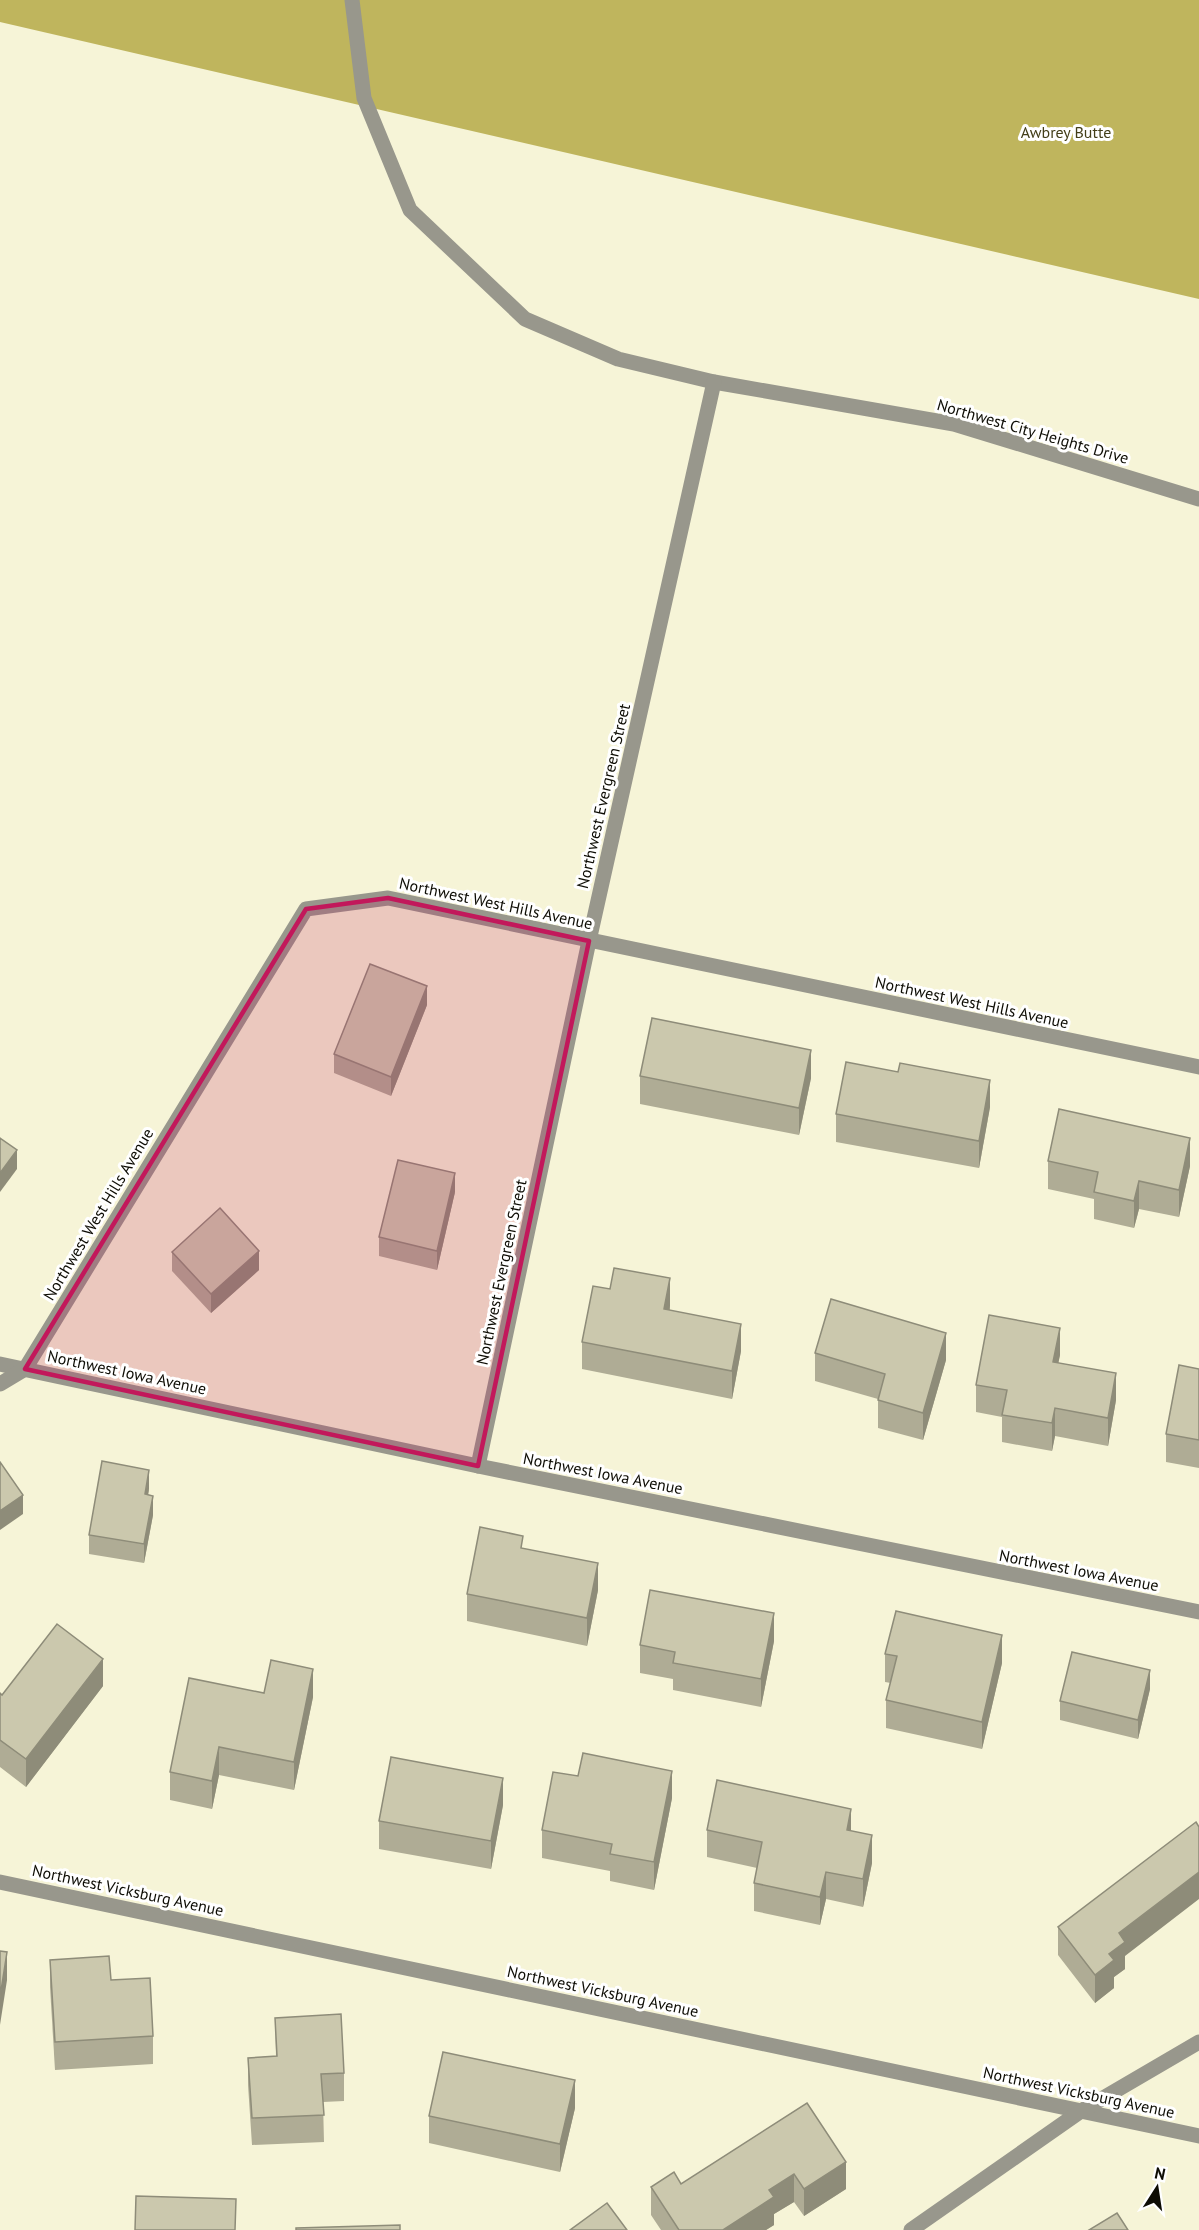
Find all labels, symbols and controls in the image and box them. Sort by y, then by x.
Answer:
park label: Awbrey Butte [1021,122,1111,142]
street label: Northwest City Heights Drive [935,394,1131,468]
street label: Northwest Evergreen Street [572,701,634,890]
street label: Northwest West Hills Avenue [397,873,595,933]
street label: Northwest West Hills Avenue [873,972,1071,1032]
street label: Northwest West Hills Avenue [39,1124,157,1304]
street label: Northwest Evergreen Street [472,1177,531,1367]
street label: Northwest Iowa Avenue [46,1345,208,1399]
street label: Northwest Iowa Avenue [522,1448,684,1498]
street label: Northwest Iowa Avenue [998,1545,1160,1595]
street label: Northwest Vicksburg Avenue [30,1860,226,1920]
street label: Northwest Vicksburg Avenue [505,1961,701,2021]
street label: Northwest Vicksburg Avenue [981,2062,1177,2122]
north arrow [1127,2158,1187,2218]
text: N [1153,2162,1167,2184]

